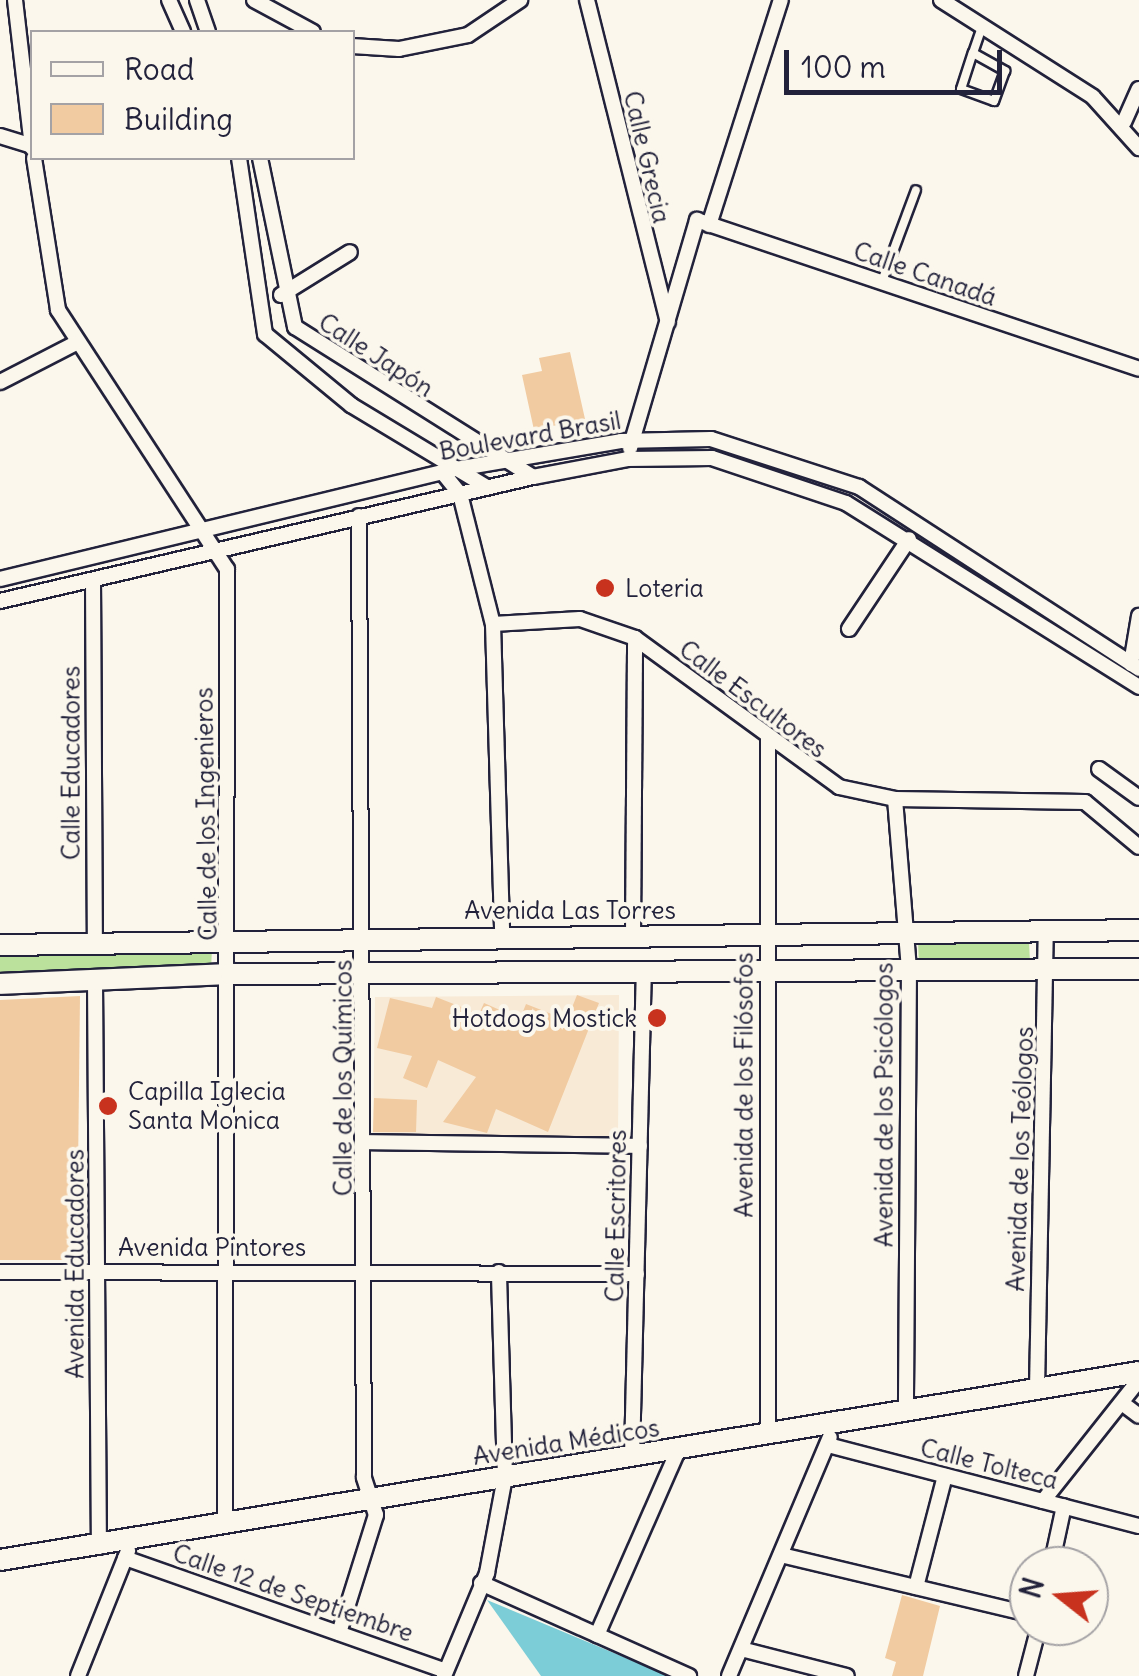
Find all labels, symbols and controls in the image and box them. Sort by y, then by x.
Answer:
legend [30,30,355,160]
scale bar [789,30,1006,92]
text: 100 m [801,48,886,86]
text: Road [124,50,194,88]
street label: Calle Grecia [617,88,677,226]
text: Building [124,100,233,138]
street label: Calle Canadá [850,236,1000,312]
street label: Calle Japón [313,307,439,403]
street label: Boulevard Brasil [437,405,623,467]
place label: Loteria [625,573,704,603]
marker: Loteria [594,577,616,599]
street label: Calle Escultores [673,634,833,764]
street label: Calle Educadores [56,666,86,860]
street label: Calle de los Ingenieros [189,687,223,941]
street label: Avenida Las Torres [464,895,676,925]
street label: Avenida de los Filósofos [729,952,759,1218]
street label: Calle de los Químicos [328,960,358,1196]
street label: Avenida de los Psicólogos [869,963,899,1247]
place label: Hotdogs Mostick [452,1003,637,1033]
marker: Hotdogs Mostick [646,1007,668,1029]
street label: Avenida de los Teólogos [1000,1026,1040,1292]
place label: Capilla Iglecia Santa Monica [128,1077,286,1136]
marker: Capilla Iglecia Santa Monica [97,1095,119,1117]
street label: Calle Escritores [599,1129,633,1303]
street label: Avenida Educadores [60,1149,90,1379]
street label: Avenida Pintores [118,1232,306,1262]
street label: Avenida Médicos [471,1412,661,1472]
street label: Calle Tolteca [917,1432,1061,1496]
street label: Calle 12 de Septiembre [169,1538,417,1648]
north arrow [1009,1546,1109,1646]
text: N [1012,1573,1052,1602]

